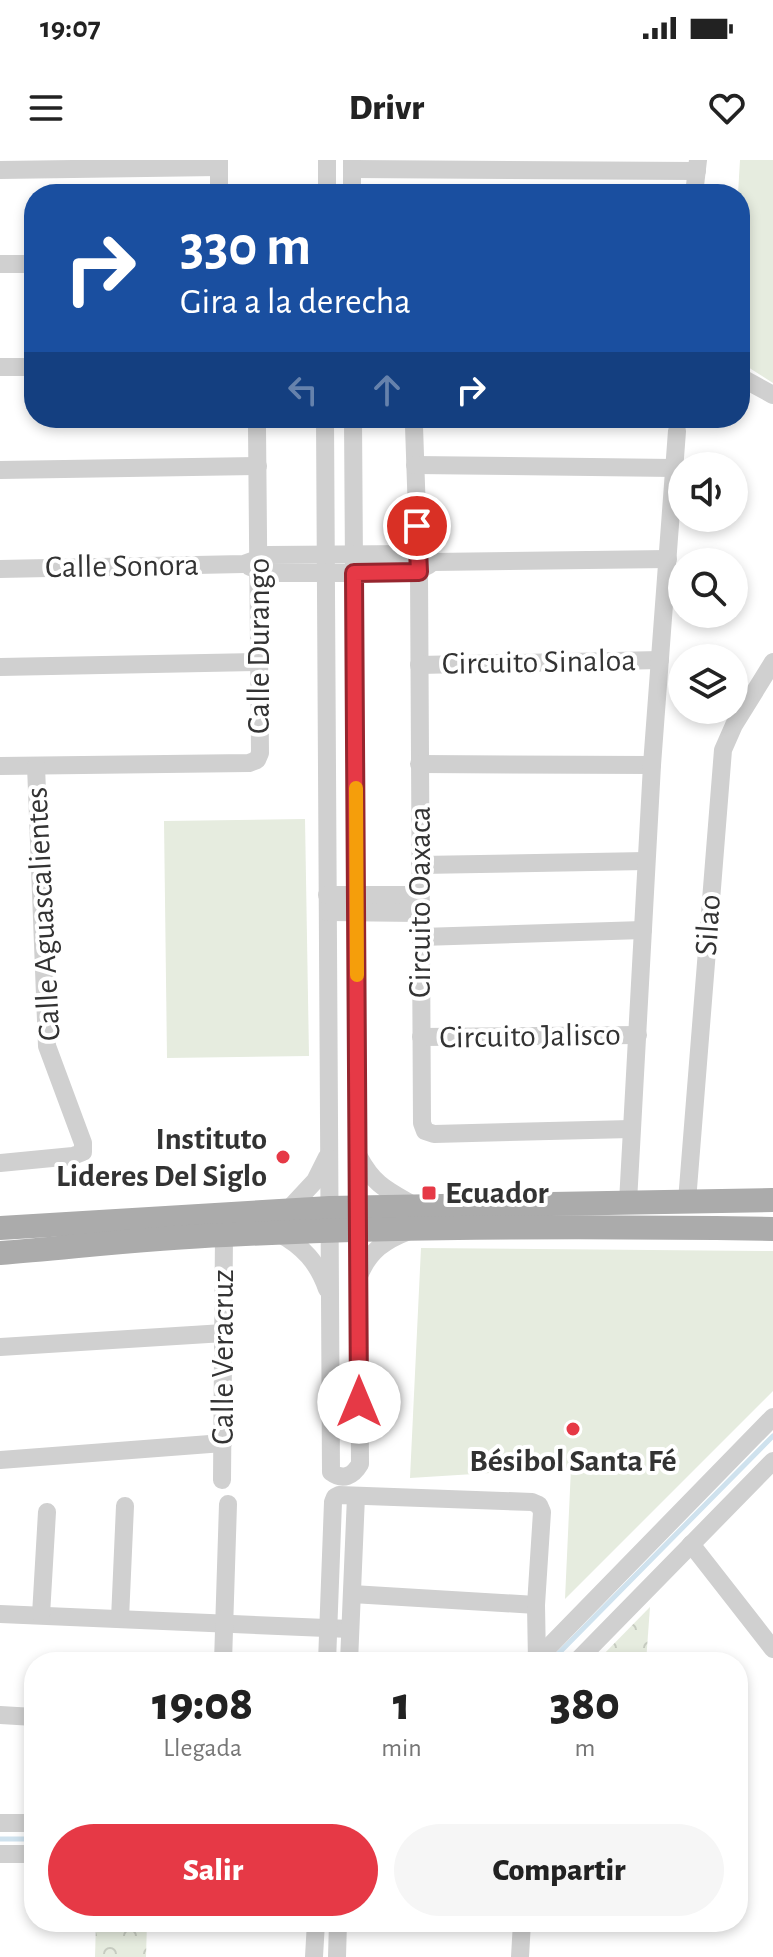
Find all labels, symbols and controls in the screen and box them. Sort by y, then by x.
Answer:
text: 19:07 [40,13,101,43]
icon: menu [24,86,68,130]
icon: heart [705,86,749,130]
text: Drivr [349,90,424,126]
icon: right [48,216,152,320]
text: 330 m [180,219,311,275]
text: Gira a la derecha [180,284,411,320]
icon: left [281,368,325,412]
icon: ahead [365,368,409,412]
icon: right [449,368,493,412]
map controls [668,452,748,724]
button: sound [668,452,748,532]
pin [383,492,451,560]
icon: arrive [395,504,439,548]
button: search [668,548,748,628]
street label: Calle Sonora [45,549,199,583]
street label: Calle Durango [243,558,275,734]
street label: Circuito Sinaloa [442,644,636,680]
button: layers [668,644,748,724]
street label: Calle Aguascalientes [20,786,66,1042]
street label: Circuito Oaxaca [404,806,436,998]
street label: Silao [690,893,726,957]
street label: Circuito Jalisco [439,1018,621,1054]
place label: Instituto Lideres Del Siglo [56,1123,267,1192]
marker: Instituto Lideres Del Siglo [274,1148,292,1166]
place label: Ecuador [445,1177,549,1209]
marker: Ecuador [420,1184,438,1202]
street label: Calle Veracruz [207,1269,239,1445]
position arrow [317,1360,401,1444]
marker: Bésibol Santa Fé [564,1420,582,1438]
place label: Bésibol Santa Fé [469,1445,677,1477]
text: 19:08 [152,1681,253,1729]
text: 1 [393,1681,410,1729]
text: 380 [550,1681,620,1729]
text: Llegada [163,1735,242,1761]
text: min [381,1735,422,1761]
text: m [574,1735,595,1761]
button: Salir [48,1824,378,1916]
button: Compartir [394,1824,724,1916]

